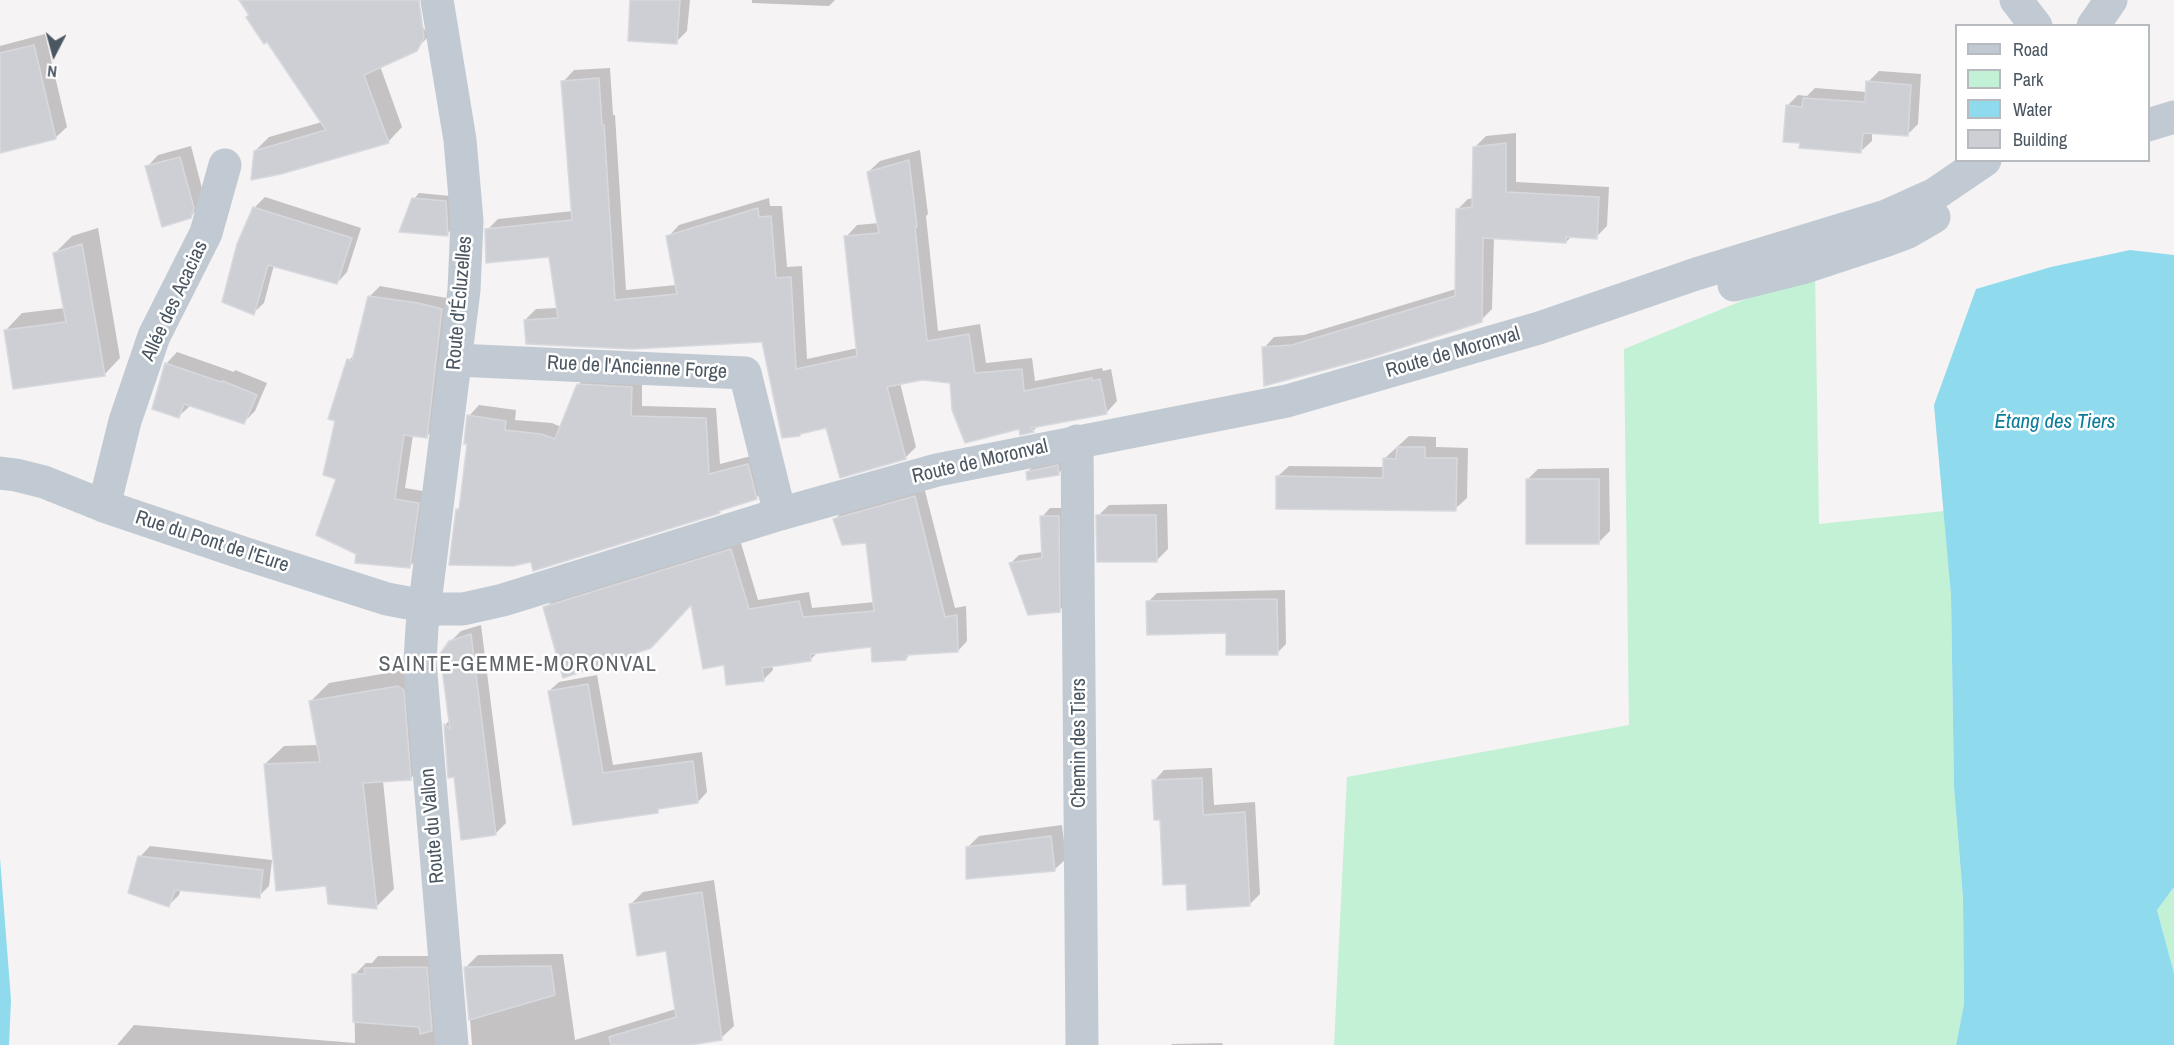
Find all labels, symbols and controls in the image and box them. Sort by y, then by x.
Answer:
north arrow [24,24,84,84]
legend [1955,24,2150,162]
text: Road [2013,37,2048,62]
text: N [46,60,58,83]
text: Park [2013,67,2043,92]
text: Water [2013,97,2052,122]
text: Building [2013,127,2067,152]
street label: Route d'Écluzelles [442,235,478,371]
street label: Allée des Acacias [137,237,213,365]
street label: Route de Moronval [1383,322,1523,384]
street label: Rue de l'Ancienne Forge [546,351,728,385]
water label: Étang des Tiers [1995,409,2115,435]
street label: Route de Moronval [910,435,1050,489]
street label: Rue du Pont de l'Eure [132,506,292,578]
district label: SAINTE-GEMME-MORONVAL [379,652,657,678]
street label: Chemin des Tiers [1068,678,1092,808]
street label: Route du Vallon [416,767,450,885]

